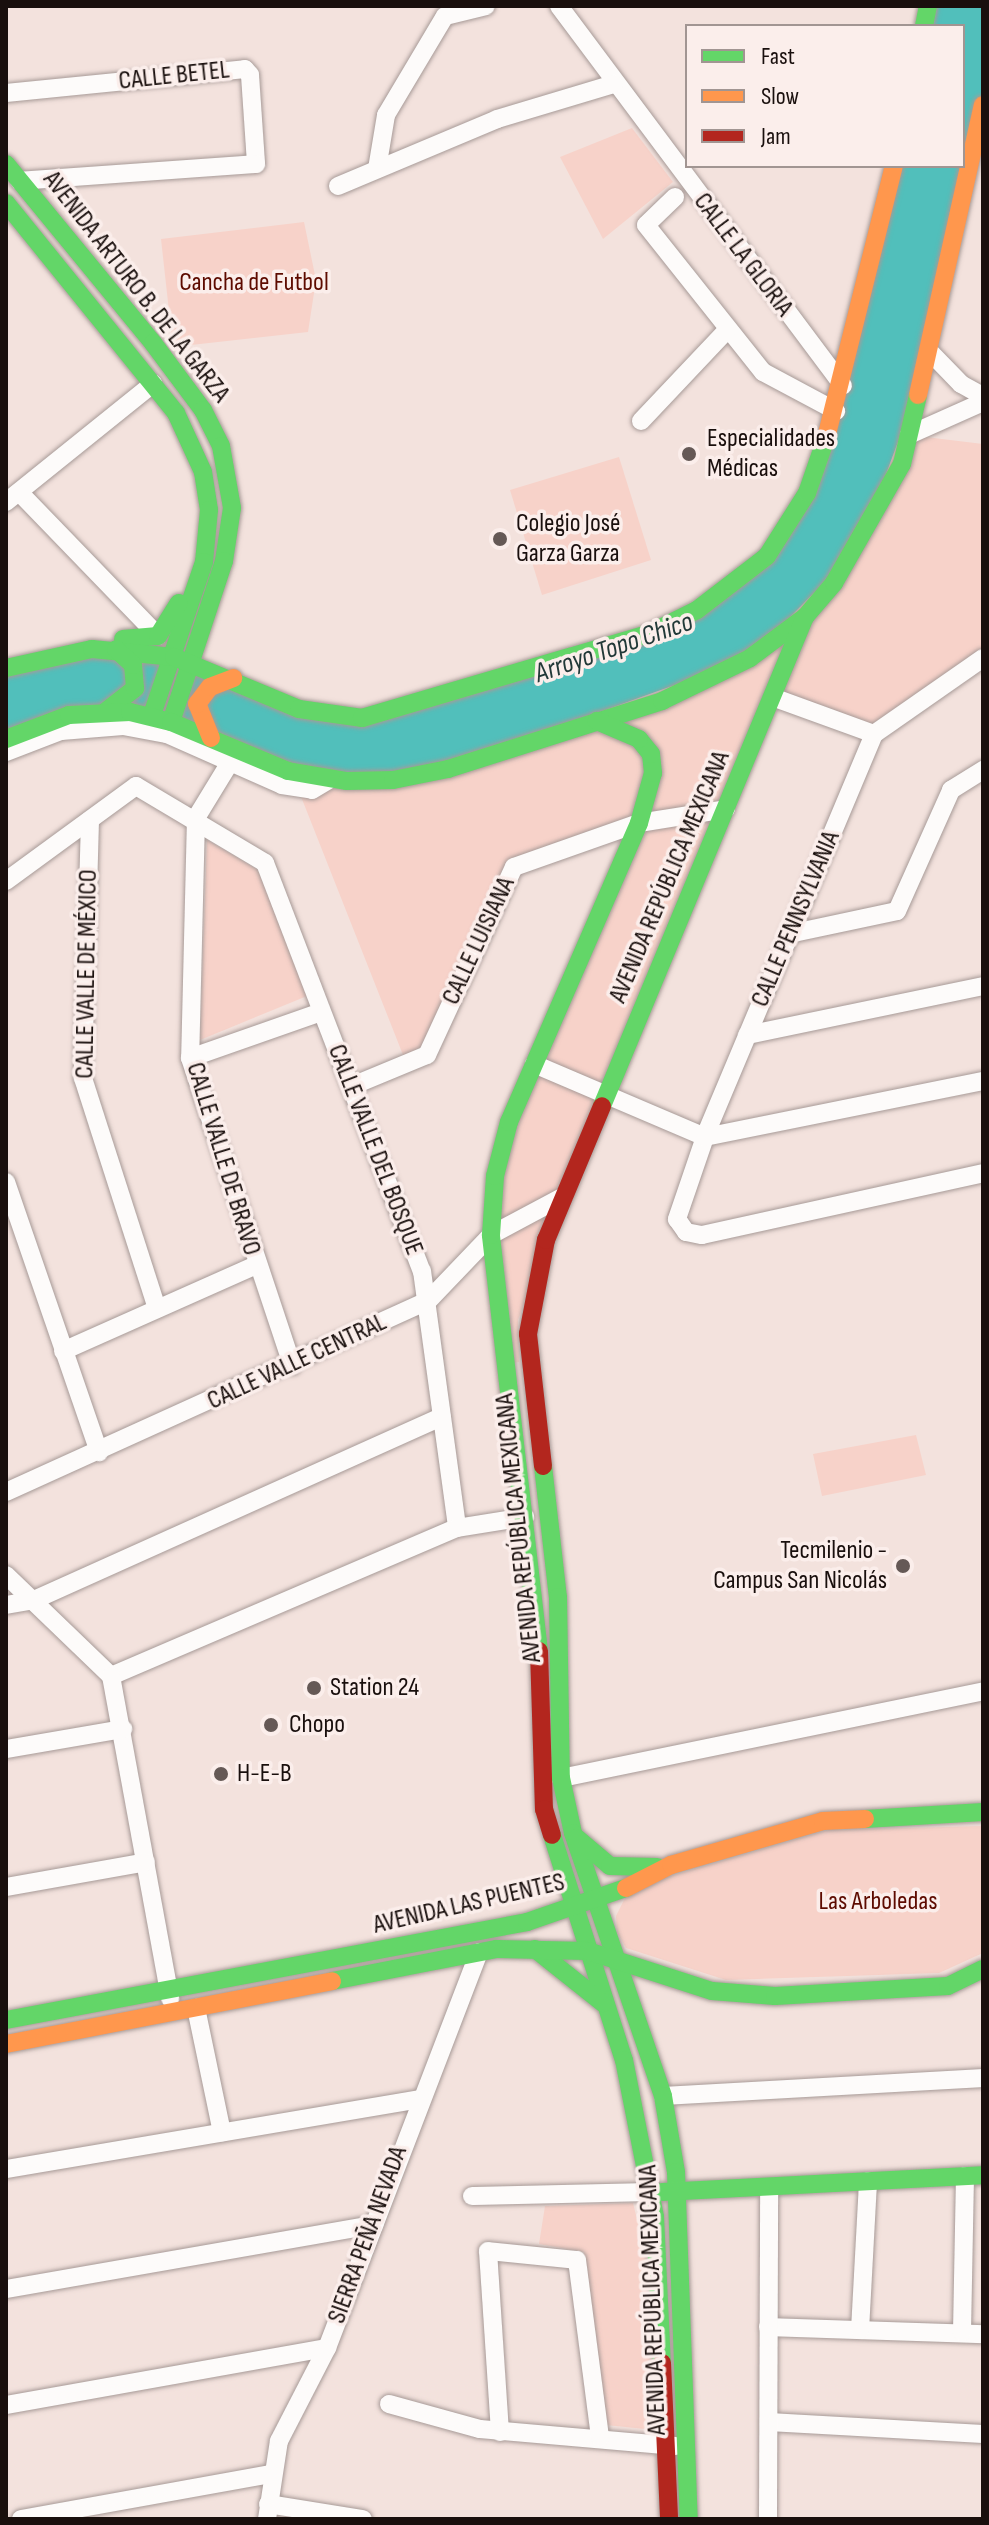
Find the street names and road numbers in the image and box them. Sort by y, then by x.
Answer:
street label: CALLE BETEL [117,55,231,97]
street label: AVENIDA ARTURO B. DE LA GARZA [36,165,236,409]
street label: CALLE LA GLORIA [686,187,800,323]
street label: AVENIDA REPÚBLICA MEXICANA [603,746,737,1008]
street label: CALLE PENNSYLVANIA [745,826,847,1012]
street label: CALLE VALLE DE MÉXICO [70,869,104,1079]
street label: CALLE LUISIANA [436,872,522,1010]
street label: CALLE VALLE DEL BOSQUE [320,1040,430,1260]
street label: CALLE VALLE DE BRAVO [179,1059,267,1259]
street label: CALLE VALLE CENTRAL [203,1307,391,1417]
street label: AVENIDA REPÚBLICA MEXICANA [489,1392,549,1664]
street label: AVENIDA LAS PUENTES [370,1867,568,1941]
street label: SIERRA PEÑA NEVADA [322,2142,414,2328]
street label: AVENIDA REPÚBLICA MEXICANA [633,2164,673,2436]

